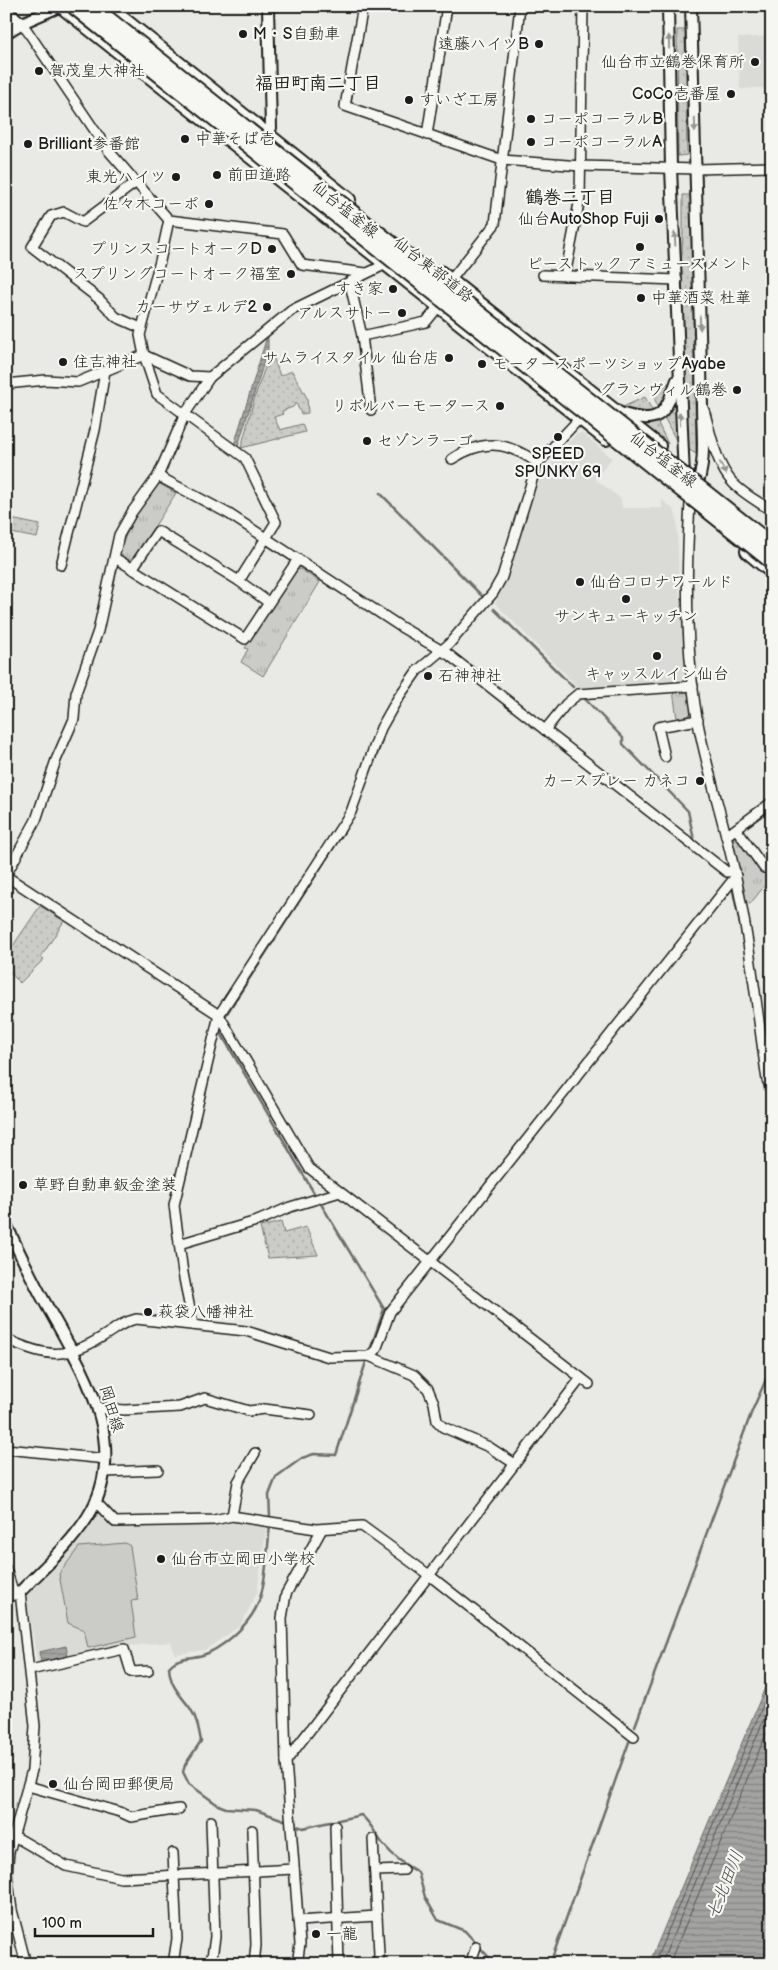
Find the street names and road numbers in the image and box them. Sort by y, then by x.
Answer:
street label: 仙台塩釜線 [308,177,382,243]
street label: 仙台東部道路 [389,233,477,307]
street label: 仙台塩釜線 [626,428,700,492]
street label: 岡田線 [95,1383,127,1435]

